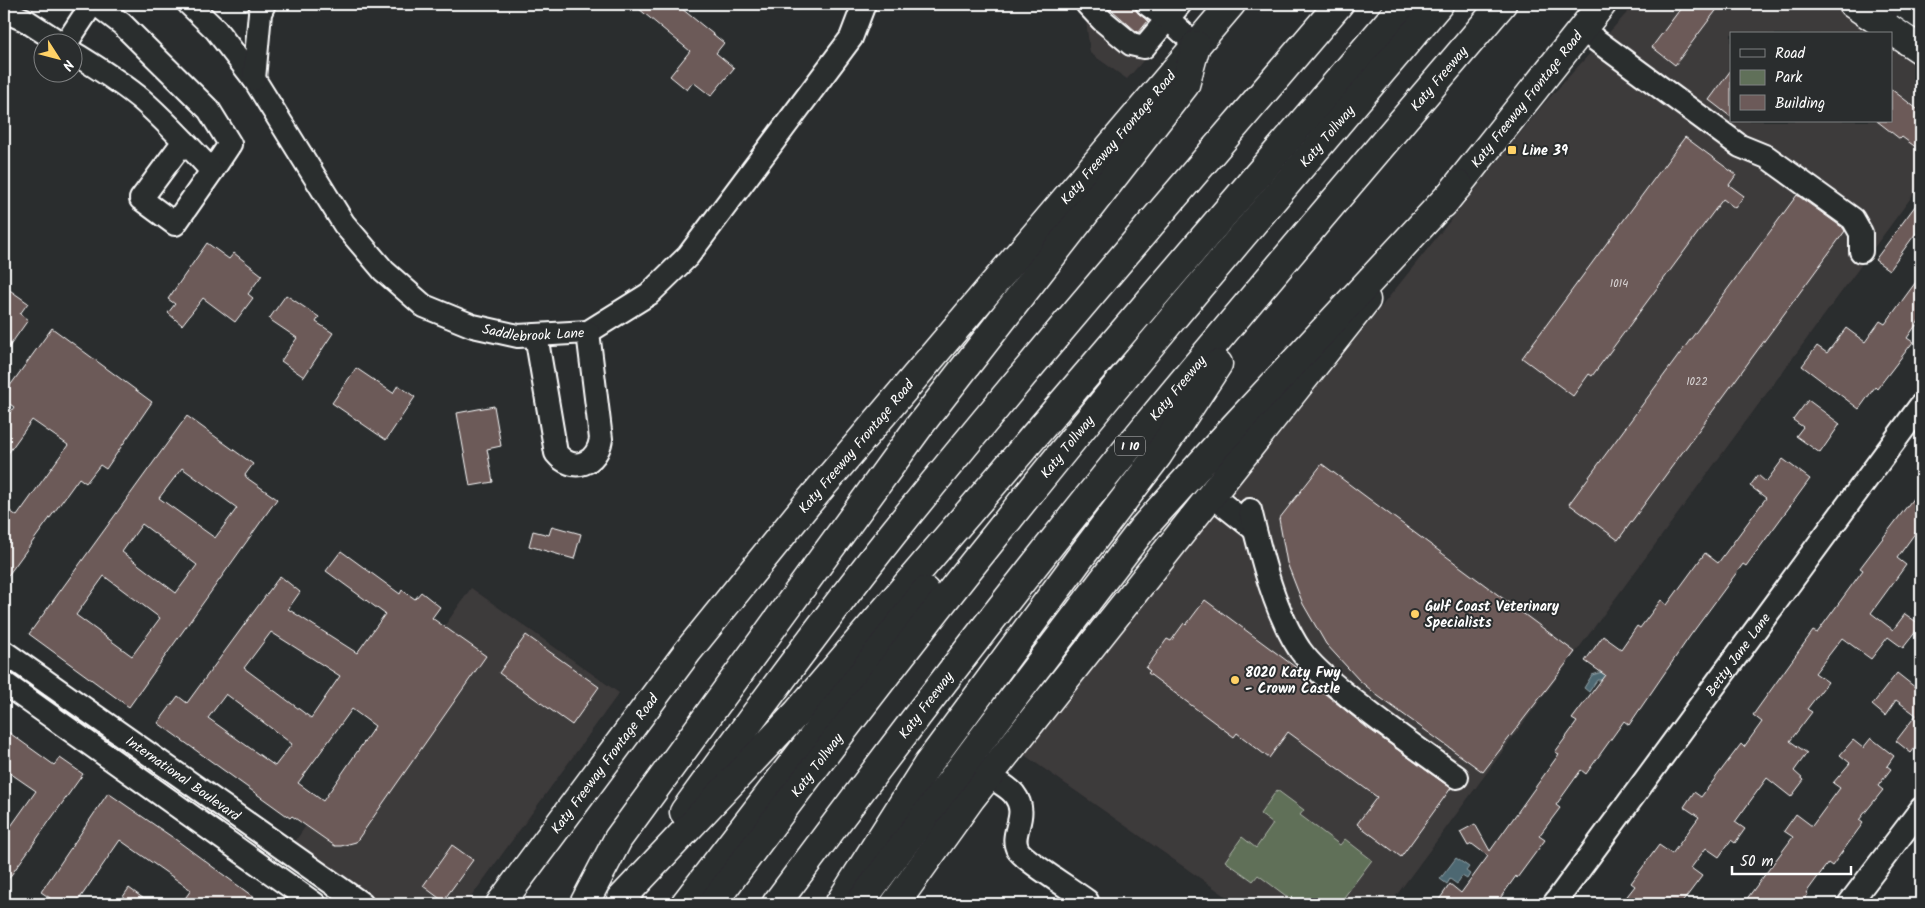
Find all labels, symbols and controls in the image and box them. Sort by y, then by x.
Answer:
street label: Katy Freeway Frontage Road [1466,26,1589,173]
north arrow [32,32,82,82]
legend [1730,32,1892,122]
street label: Katy Freeway [1405,41,1474,116]
text: Road [1775,42,1806,66]
text: N [56,55,79,75]
street label: Katy Freeway Frontage Road [1055,65,1183,210]
text: Park [1775,66,1803,90]
text: Building [1775,92,1825,116]
street label: Katy Tollway [1295,100,1361,173]
place label: Line 39 [1522,140,1568,162]
marker: Line 39 [1506,144,1518,156]
house number: 1014 [1610,275,1628,293]
street label: Saddlebrook Lane [480,318,586,348]
street label: Katy Freeway [1144,351,1212,426]
house number: 1022 [1686,373,1708,391]
street label: Katy Freeway Frontage Road [793,374,921,519]
street label: Katy Tollway [1035,411,1100,484]
road number: I 10 [1115,436,1145,456]
place label: Gulf Coast Veterinary Specialists [1425,596,1560,634]
marker: Gulf Coast Veterinary Specialists [1409,608,1421,620]
street label: Betty Jane Lane [1700,608,1777,701]
place label: 8020 Katy Fwy - Crown Castle [1245,662,1341,700]
street label: Katy Freeway [893,667,960,744]
marker: 8020 Katy Fwy - Crown Castle [1229,674,1241,686]
street label: Katy Freeway Frontage Road [546,689,665,839]
street label: Katy Tollway [786,728,849,802]
street label: International Boulevard [120,731,245,828]
scale bar [1732,843,1851,875]
text: 50 m [1740,850,1774,874]

